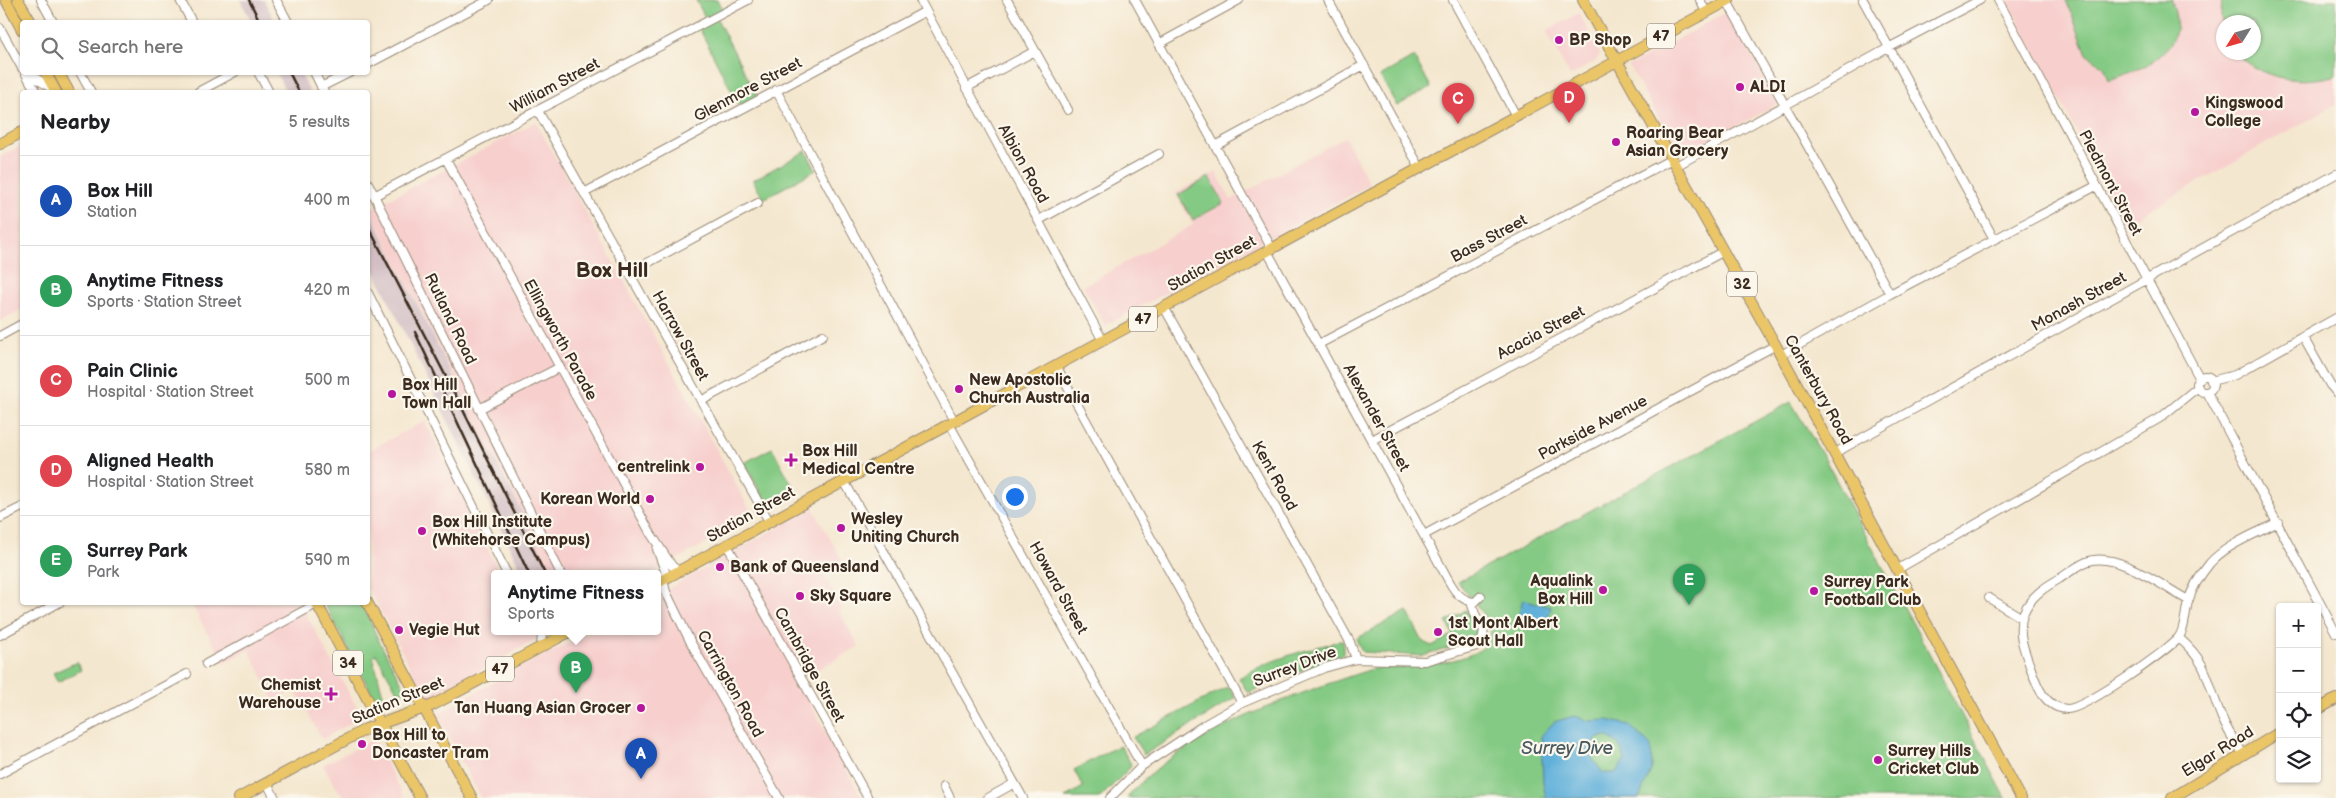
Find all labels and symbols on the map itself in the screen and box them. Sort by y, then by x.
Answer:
north arrow [2216,15,2261,60]
road number: 47 [1647,24,1675,48]
place label: BP Shop [1569,31,1631,50]
marker: BP Shop [1553,34,1565,46]
street label: William Street [507,54,603,118]
street label: Glenmore Street [691,54,805,126]
place label: ALDI [1749,78,1786,97]
marker: ALDI [1734,81,1746,93]
pin: D [1553,82,1585,123]
pin: C [1442,83,1474,124]
place label: Kingswood College [2205,94,2283,131]
marker: Kingswood College [2189,106,2201,118]
street label: Albion Road [994,121,1052,207]
place label: Roaring Bear Asian Grocery [1625,124,1729,161]
street label: Piedmont Street [2074,127,2146,239]
marker: Roaring Bear Asian Grocery [1610,136,1622,148]
street label: Bass Street [1448,211,1531,267]
street label: Station Street [1165,232,1259,296]
district label: Box Hill [576,258,648,283]
street label: Monash Street [2028,268,2130,336]
street label: Rutland Road [420,270,480,368]
road number: 32 [1727,272,1757,296]
street label: Ellingworth Parade [519,276,601,404]
street label: Harrow Street [648,288,713,384]
street label: Acacia Street [1494,302,1588,364]
road number: 47 [1129,306,1157,332]
street label: Canterbury Road [1780,332,1856,448]
street label: Alexander Street [1339,361,1413,475]
place label: New Apostolic Church Australia [969,371,1090,408]
place label: Box Hill Town Hall [402,376,471,413]
marker: New Apostolic Church Australia [953,383,965,395]
marker: Box Hill Town Hall [386,388,398,400]
street label: Parkside Avenue [1535,391,1651,465]
street label: Kent Road [1247,438,1301,514]
place label: Box Hill Medical Centre [802,442,915,479]
marker: Box Hill Medical Centre [784,453,798,467]
place label: centrelink [617,458,691,477]
marker: centrelink [694,461,706,473]
street label: Station Street [704,483,798,547]
your location [1002,484,1028,510]
place label: Korean World [540,490,640,509]
marker: Korean World [644,493,656,505]
place label: Wesley Uniting Church [851,510,959,547]
place label: Box Hill Institute (Whitehorse Campus) [432,513,590,550]
marker: Wesley Uniting Church [835,522,847,534]
marker: Box Hill Institute (Whitehorse Campus) [416,525,428,537]
street label: Howard Street [1025,538,1091,638]
place label: Bank of Queensland [730,558,879,577]
marker: Bank of Queensland [714,561,726,573]
pin: E [1673,564,1705,605]
place label: Aqualink Box Hill [1530,572,1594,609]
place label: Surrey Park Football Club [1824,573,1922,610]
marker: Aqualink Box Hill [1597,584,1609,596]
marker: Surrey Park Football Club [1808,585,1820,597]
place label: Sky Square [810,587,892,606]
marker: Sky Square [794,590,806,602]
street label: Cambridge Street [770,604,848,726]
place label: 1st Mont Albert Scout Hall [1448,614,1559,651]
place label: Vegie Hut [409,621,480,640]
marker: Vegie Hut [393,624,405,636]
marker: 1st Mont Albert Scout Hall [1432,626,1444,638]
street label: Carrington Road [693,627,767,741]
street label: Surrey Drive [1251,642,1340,692]
road number: 34 [333,650,363,676]
pin: B [560,652,592,693]
road number: 47 [486,656,514,682]
street label: Station Street [349,673,447,729]
place label: Chemist Warehouse [239,676,322,713]
marker: Chemist Warehouse [325,688,337,700]
place label: Tan Huang Asian Grocer [454,699,632,718]
marker: Tan Huang Asian Grocer [635,702,647,714]
street label: Elgar Road [2179,722,2257,782]
place label: Box Hill to Doncaster Tram [372,726,489,763]
marker: Box Hill to Doncaster Tram [356,738,368,750]
pin: A [625,738,657,779]
water label: Surrey Dive [1521,738,1613,759]
place label: Surrey Hills Cricket Club [1888,742,1980,779]
marker: Surrey Hills Cricket Club [1872,754,1884,766]

